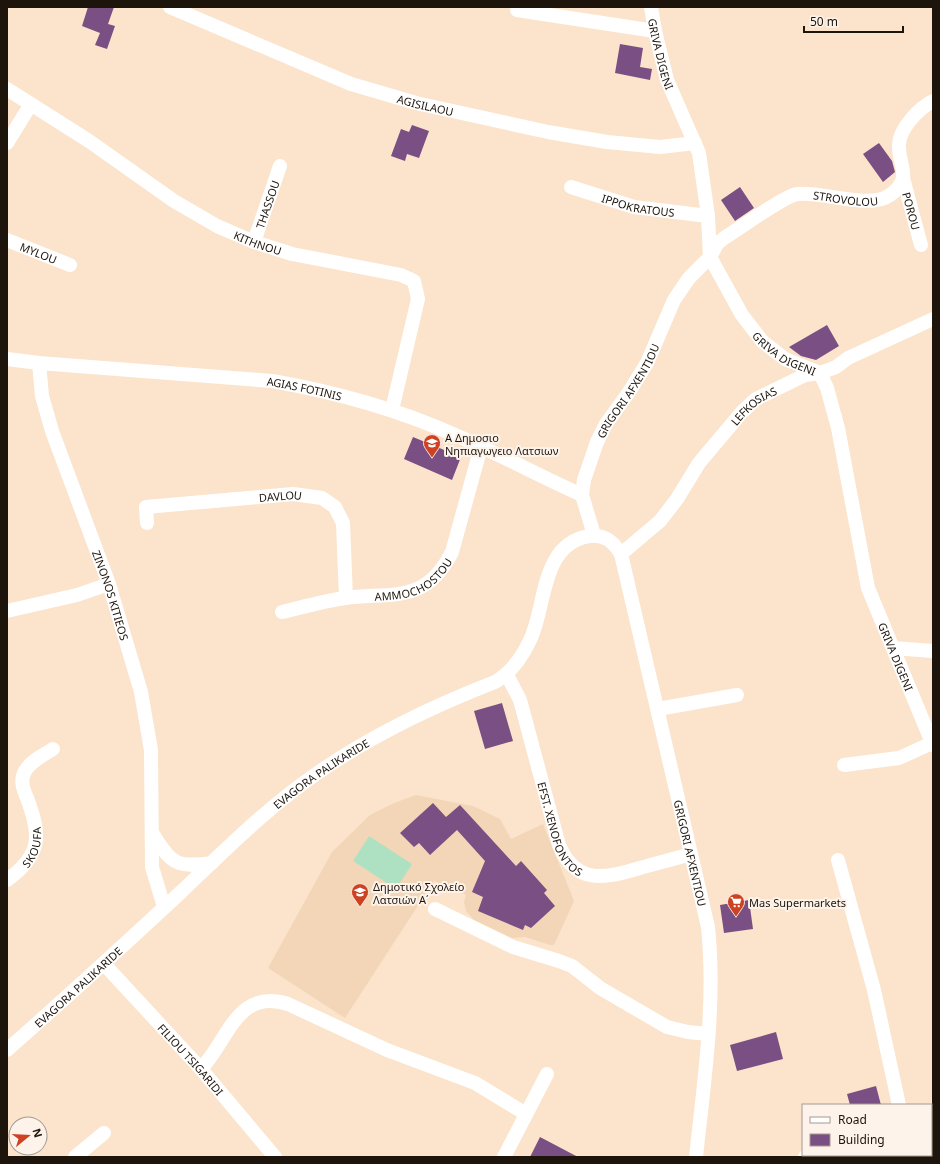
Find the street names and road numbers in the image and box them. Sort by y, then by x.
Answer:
street label: GRIVA DIGENI [646,17,678,92]
street label: AGISILAOU [395,90,455,119]
street label: THASSOU [252,178,282,230]
street label: STROVOLOU [813,187,879,208]
street label: IPPOKRATOUS [600,190,676,219]
street label: POROU [900,190,924,231]
street label: KITHNOU [232,227,284,258]
street label: MYLOU [18,238,59,267]
street label: GRIVA DIGENI [750,328,819,378]
street label: GRIGORI AFXENTIOU [593,341,662,440]
street label: AGIAS FOTINIS [266,373,344,403]
street label: LEFKOSIAS [727,383,779,428]
street label: DAVLOU [258,486,303,504]
street label: ZINONOS KITIEOS [89,548,133,642]
street label: AMMOCHOSTOU [374,555,455,603]
street label: GRIVA DIGENI [875,620,917,693]
street label: EVAGORA PALIKARIDE [270,735,372,812]
street label: EFST. XENOFONTOS [535,780,586,879]
street label: GRIGORI AFXENTIOU [671,798,710,908]
street label: SKOUFA [18,825,44,870]
street label: EVAGORA PALIKARIDE [31,943,125,1030]
street label: FILIOU TSIGARIDI [155,1020,227,1098]

